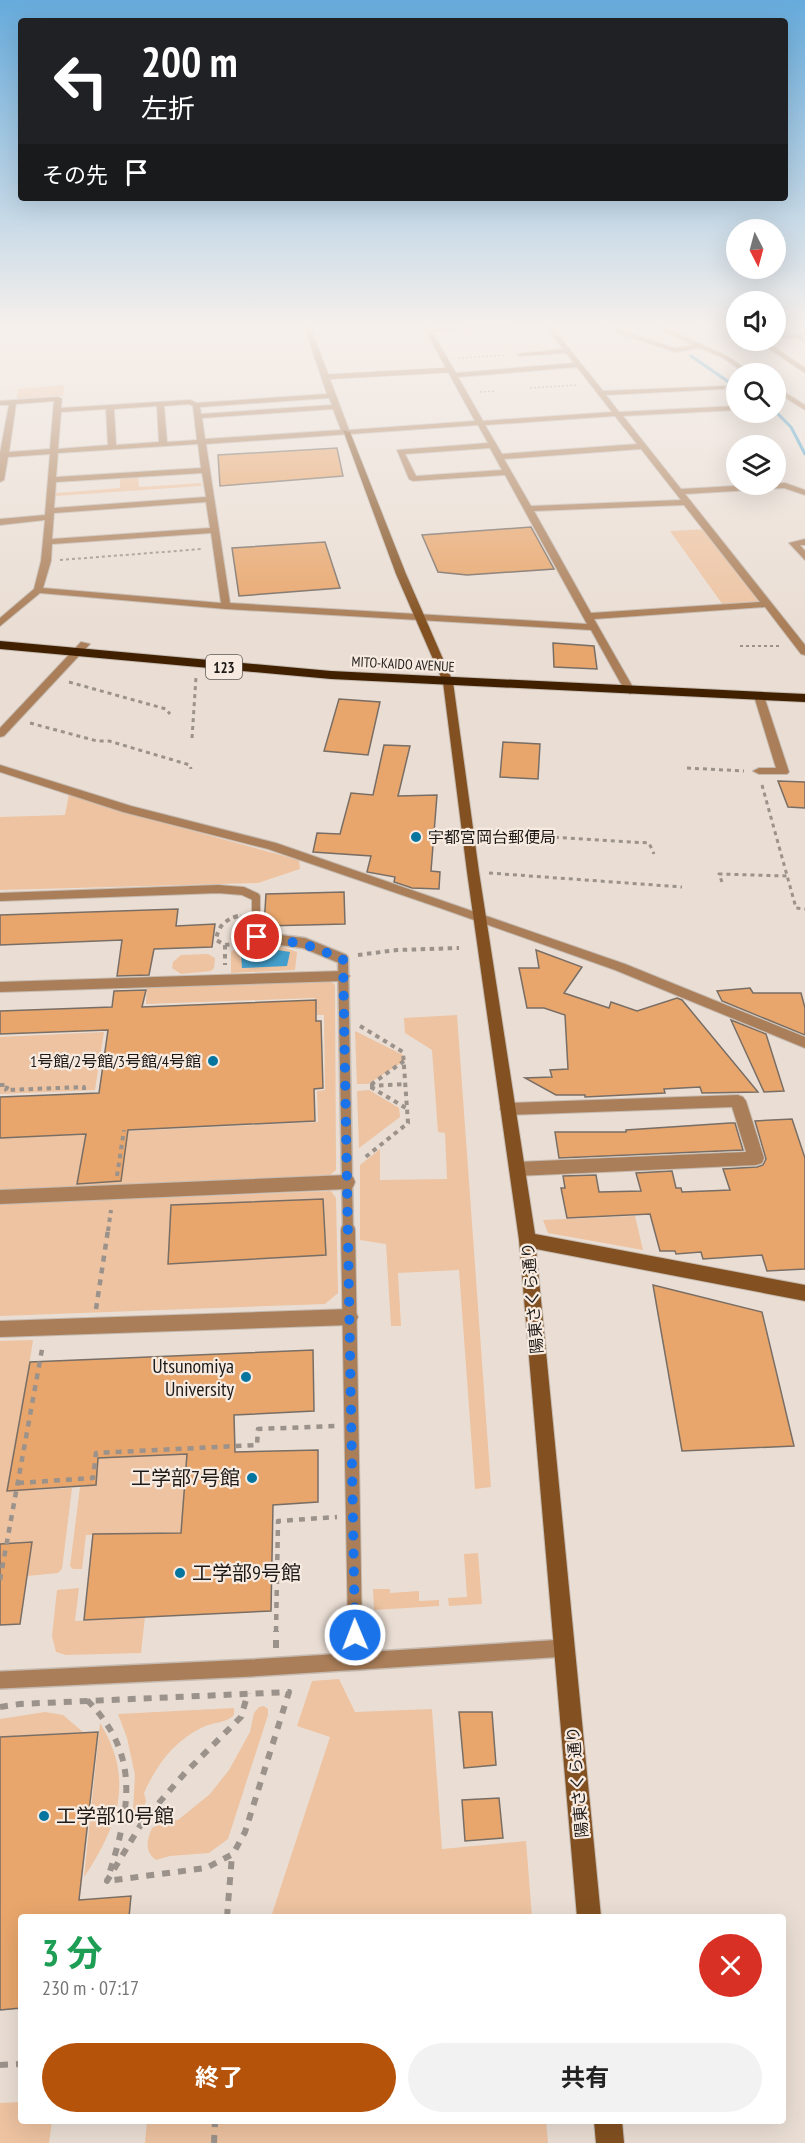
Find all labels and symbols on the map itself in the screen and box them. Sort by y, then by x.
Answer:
north arrow [726,219,786,279]
street label: MITO-KAIDO AVENUE [351,652,455,676]
road number: 123 [206,655,242,679]
place label: 宇都宮岡台郵便局 [428,827,556,847]
marker: 宇都宮岡台郵便局 [409,830,423,844]
pin [231,911,282,962]
place label: 1号館/2号館/3号館/4号館 [30,1051,201,1071]
marker: 1号館/2号館/3号館/4号館 [206,1054,220,1068]
street label: 陽東さくら通り [517,1241,547,1355]
place label: Utsunomiya University [152,1353,234,1402]
marker: Utsunomiya University [239,1370,253,1384]
place label: 工学部7号館 [131,1465,240,1491]
marker: 工学部7号館 [245,1471,259,1485]
place label: 工学部9号館 [192,1560,301,1586]
marker: 工学部9号館 [173,1566,187,1580]
position arrow [323,1603,387,1667]
street label: 陽東さくら通り [562,1725,592,1839]
place label: 工学部10号館 [56,1803,174,1829]
marker: 工学部10号館 [37,1809,51,1823]

